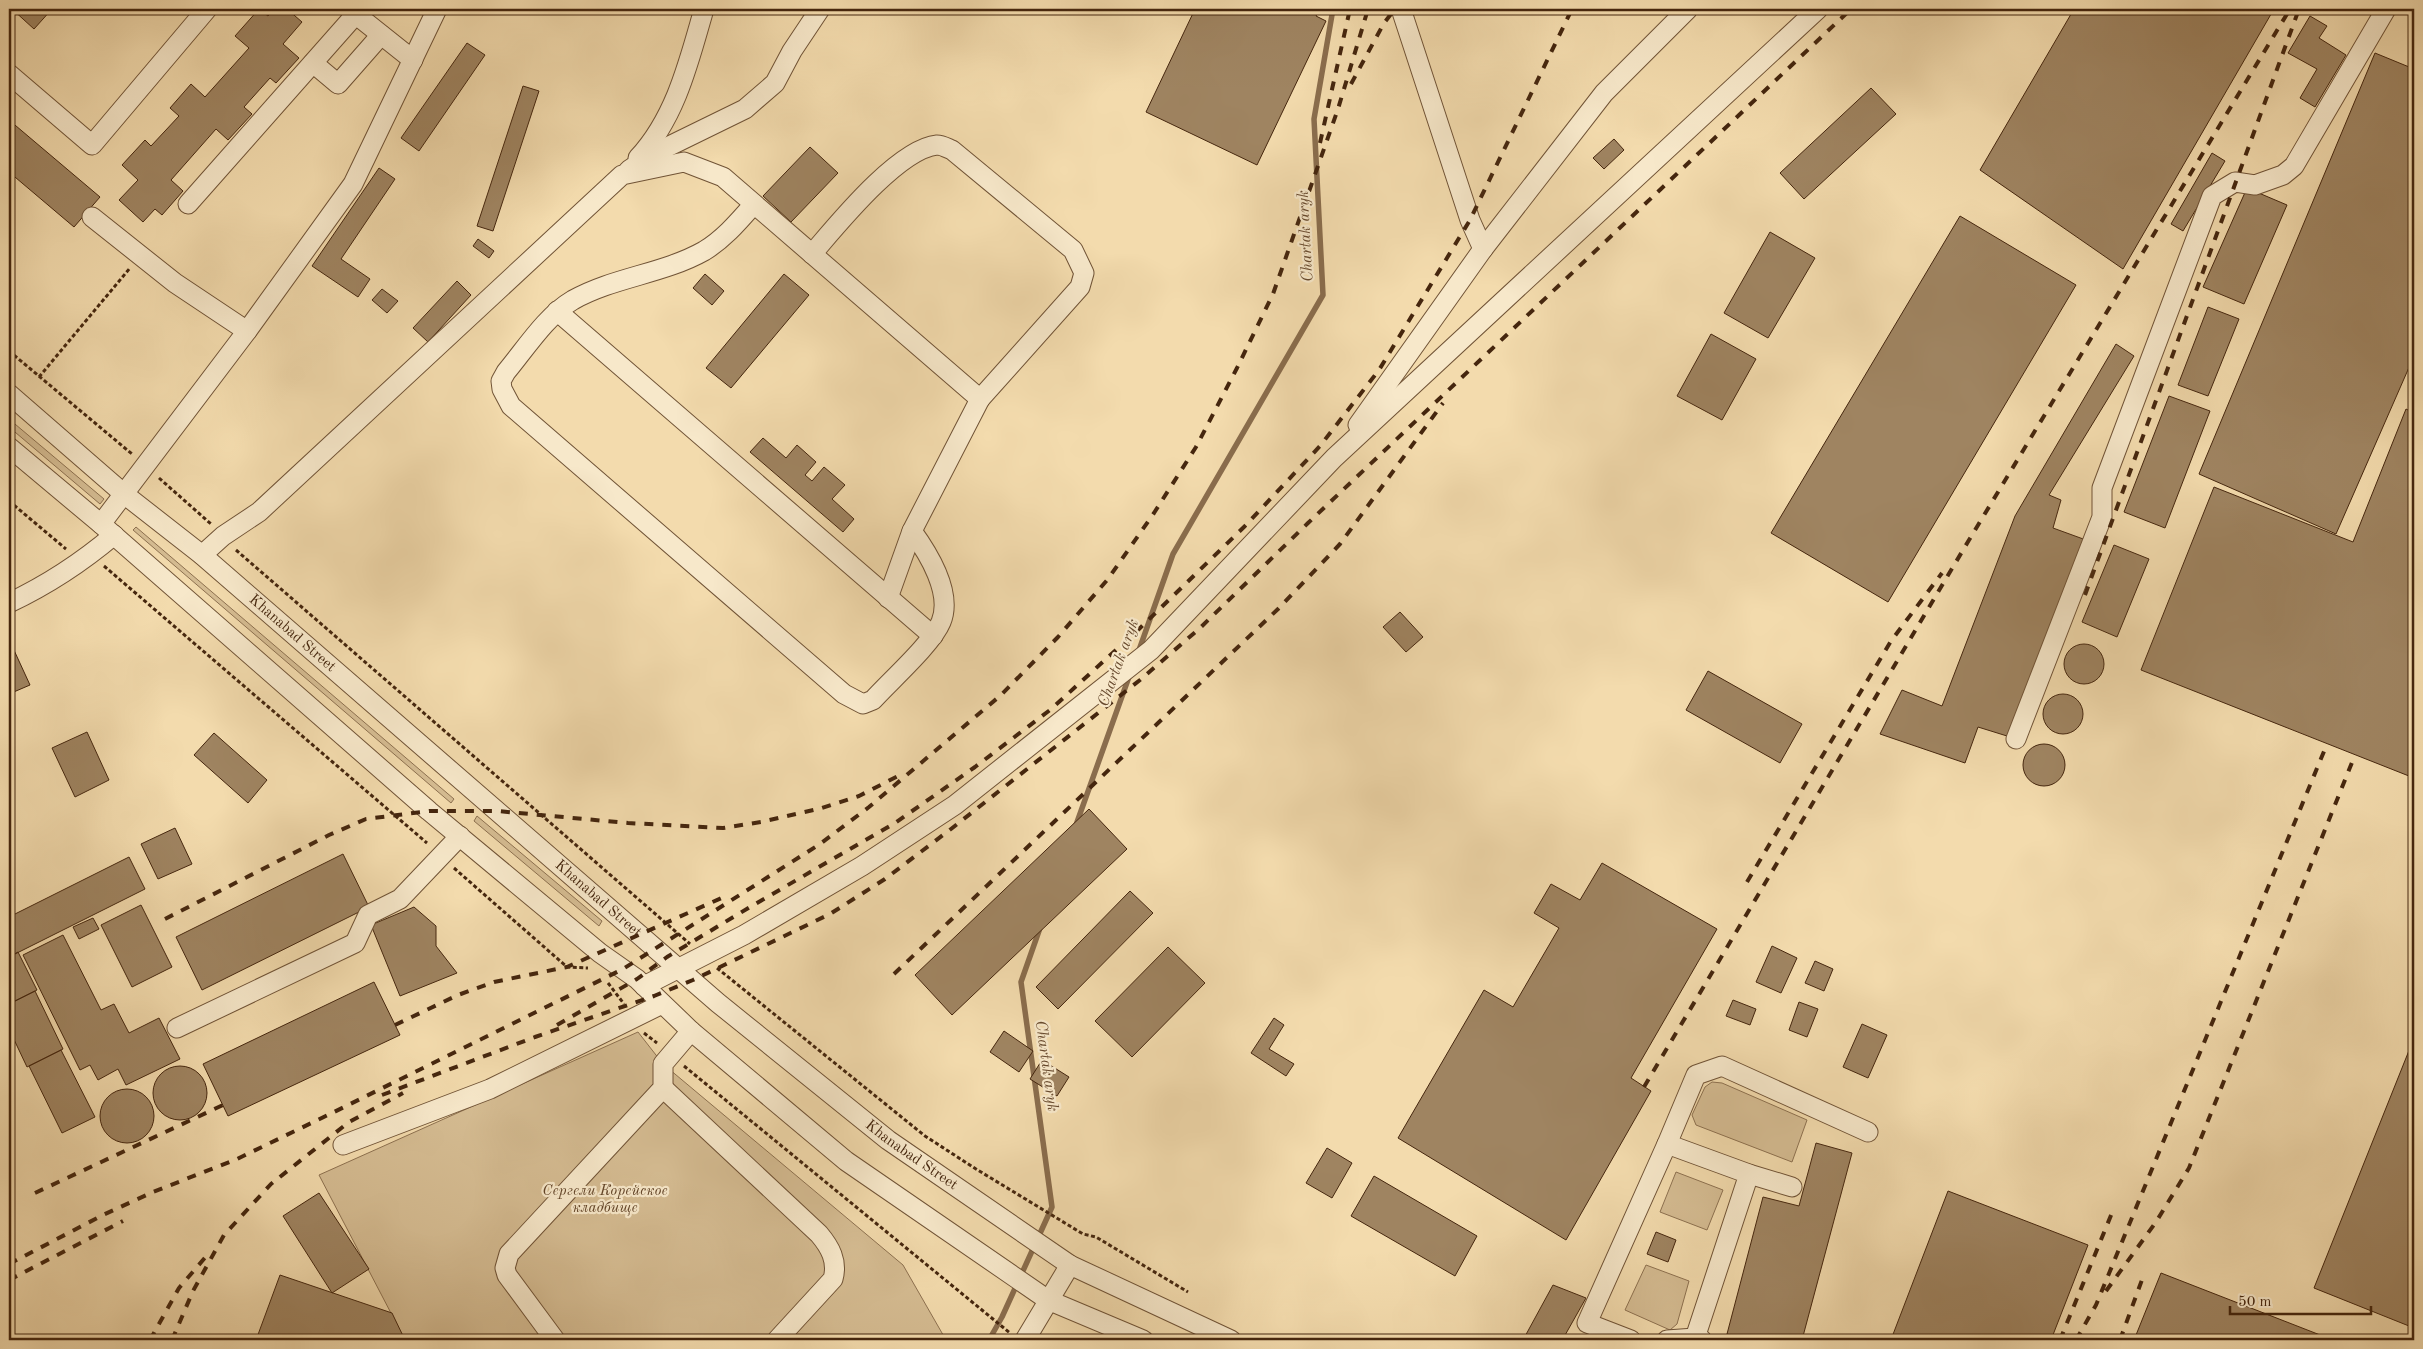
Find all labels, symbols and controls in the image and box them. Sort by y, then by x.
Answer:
water label: Chartak aryk [1296,190,1316,282]
street label: Khanabad Street [246,592,339,675]
water label: Chartak aryk [1096,617,1142,709]
street label: Khanabad Street [552,857,644,940]
water label: Chartak aryk [1032,1019,1060,1113]
street label: Khanabad Street [862,1117,960,1193]
park label: Сергели Корейское кладбище [542,1184,668,1216]
scale bar [2230,1284,2372,1316]
text: 50 m [2238,1295,2272,1310]

